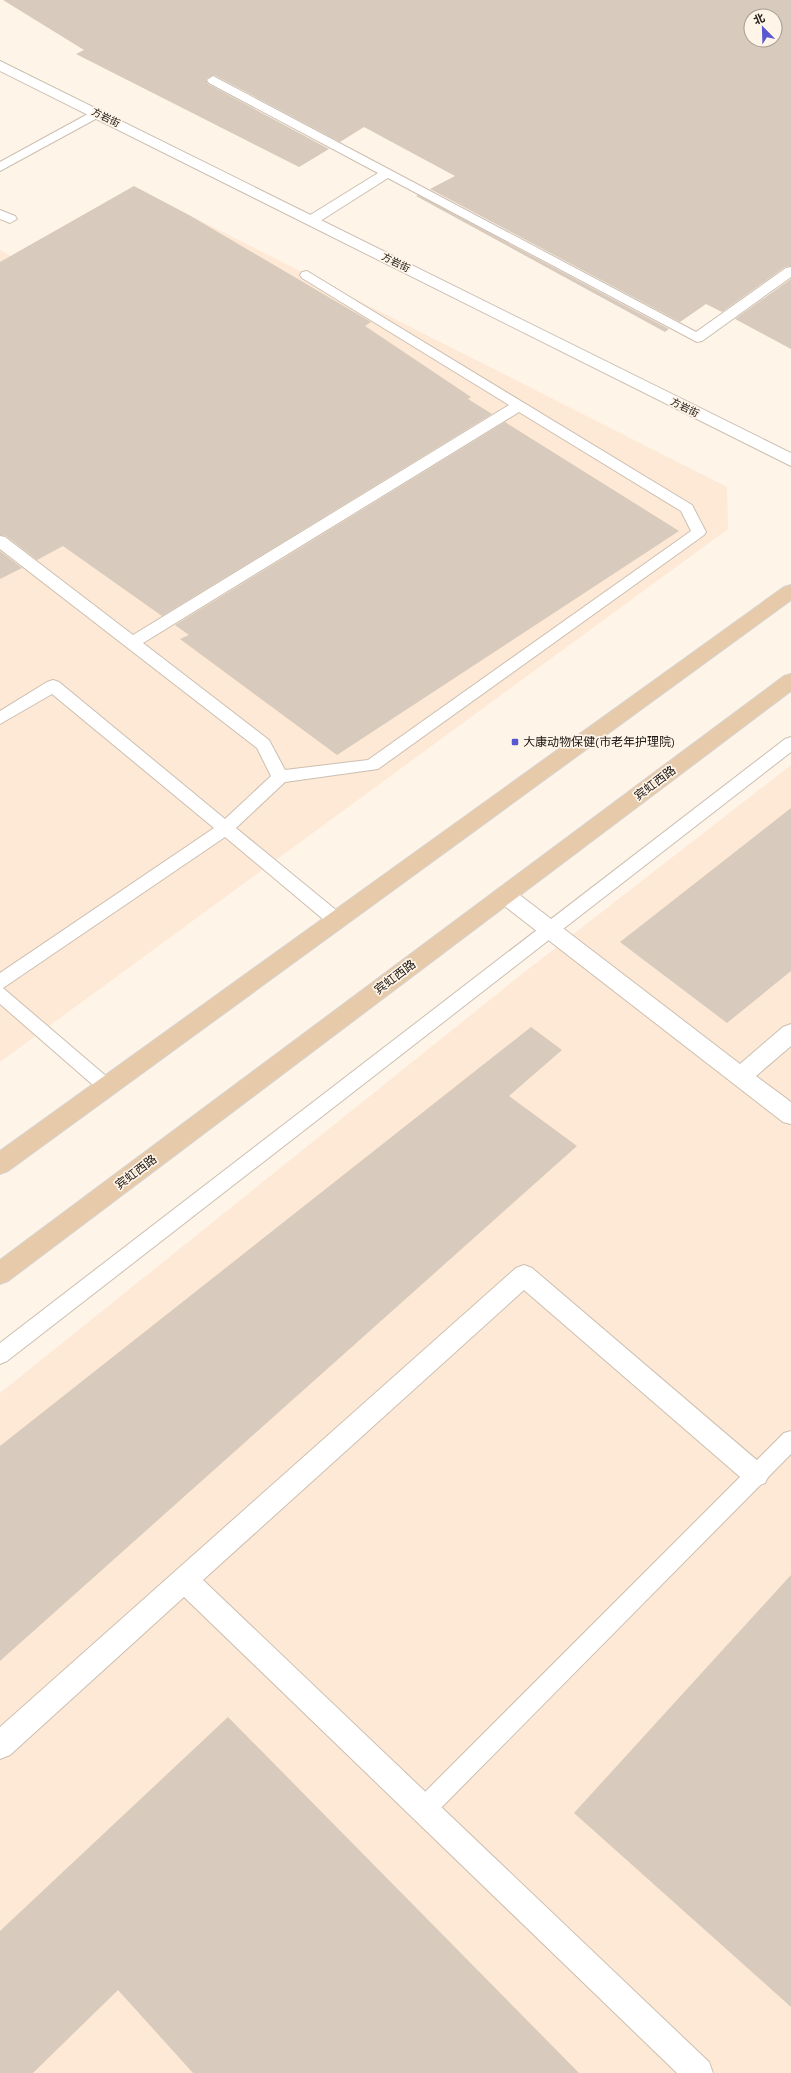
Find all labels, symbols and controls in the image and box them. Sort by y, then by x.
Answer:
north arrow [743,8,783,48]
text: 北 [751,10,767,27]
street label: 方岩街 [89,105,122,130]
street label: 方岩街 [379,250,412,275]
street label: 方岩街 [668,395,701,420]
place label: 大康动物保健(市老年护理院) [523,734,675,749]
marker: 大康动物保健(市老年护理院) [510,737,520,747]
street label: 宾虹西路 [631,762,678,803]
street label: 宾虹西路 [371,956,418,997]
street label: 宾虹西路 [112,1151,159,1192]

